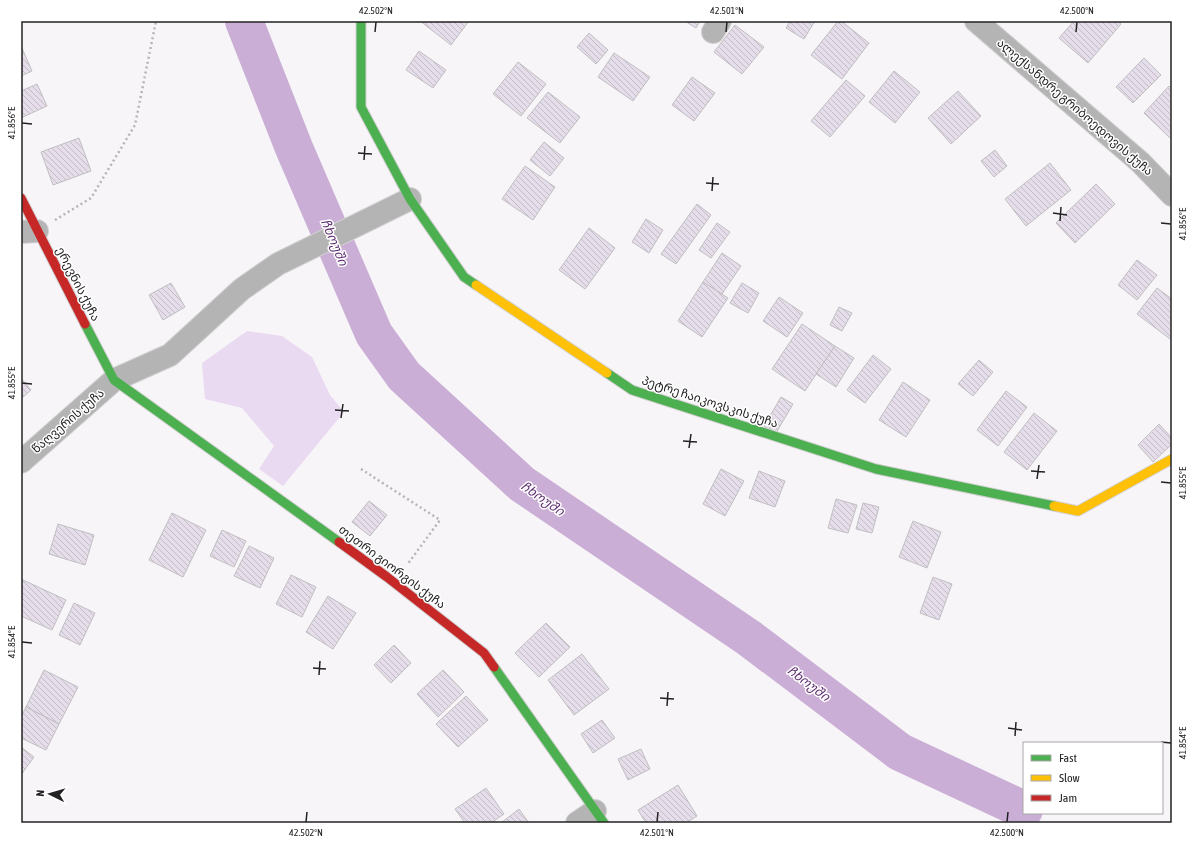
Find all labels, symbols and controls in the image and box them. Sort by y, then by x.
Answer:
text: 42.502°N [359,5,393,16]
text: 42.501°N [710,5,744,16]
text: 42.500°N [1060,5,1094,16]
street label: ალექსანდრე გრიბოედოვის ქუჩა [994,36,1156,179]
text: 41.856°E [6,106,17,139]
text: 41.856°E [1177,207,1188,240]
water label: ჩხოუში [317,217,351,269]
street label: ერევნის ქუჩა [53,245,103,323]
text: 41.855°E [6,366,17,399]
street label: პეტრე ჩაიკოვსკის ქუჩა [640,373,780,431]
street label: წაღვერის ქუჩა [29,386,108,457]
text: 41.855°E [1177,466,1188,499]
water label: ჩხოუში [518,478,568,520]
street label: თეთრი გიორგის ქუჩა [336,522,448,612]
text: 41.854°E [6,625,17,658]
water label: ჩხოუში [784,663,833,705]
text: 41.854°E [1177,726,1188,759]
legend [1023,742,1163,814]
text: Fast [1059,751,1077,765]
text: Slow [1059,771,1080,785]
north arrow [30,774,70,814]
text: N [34,789,46,797]
text: Jam [1059,791,1077,805]
text: 42.502°N [289,827,323,838]
text: 42.501°N [640,827,674,838]
text: 42.500°N [990,827,1024,838]

